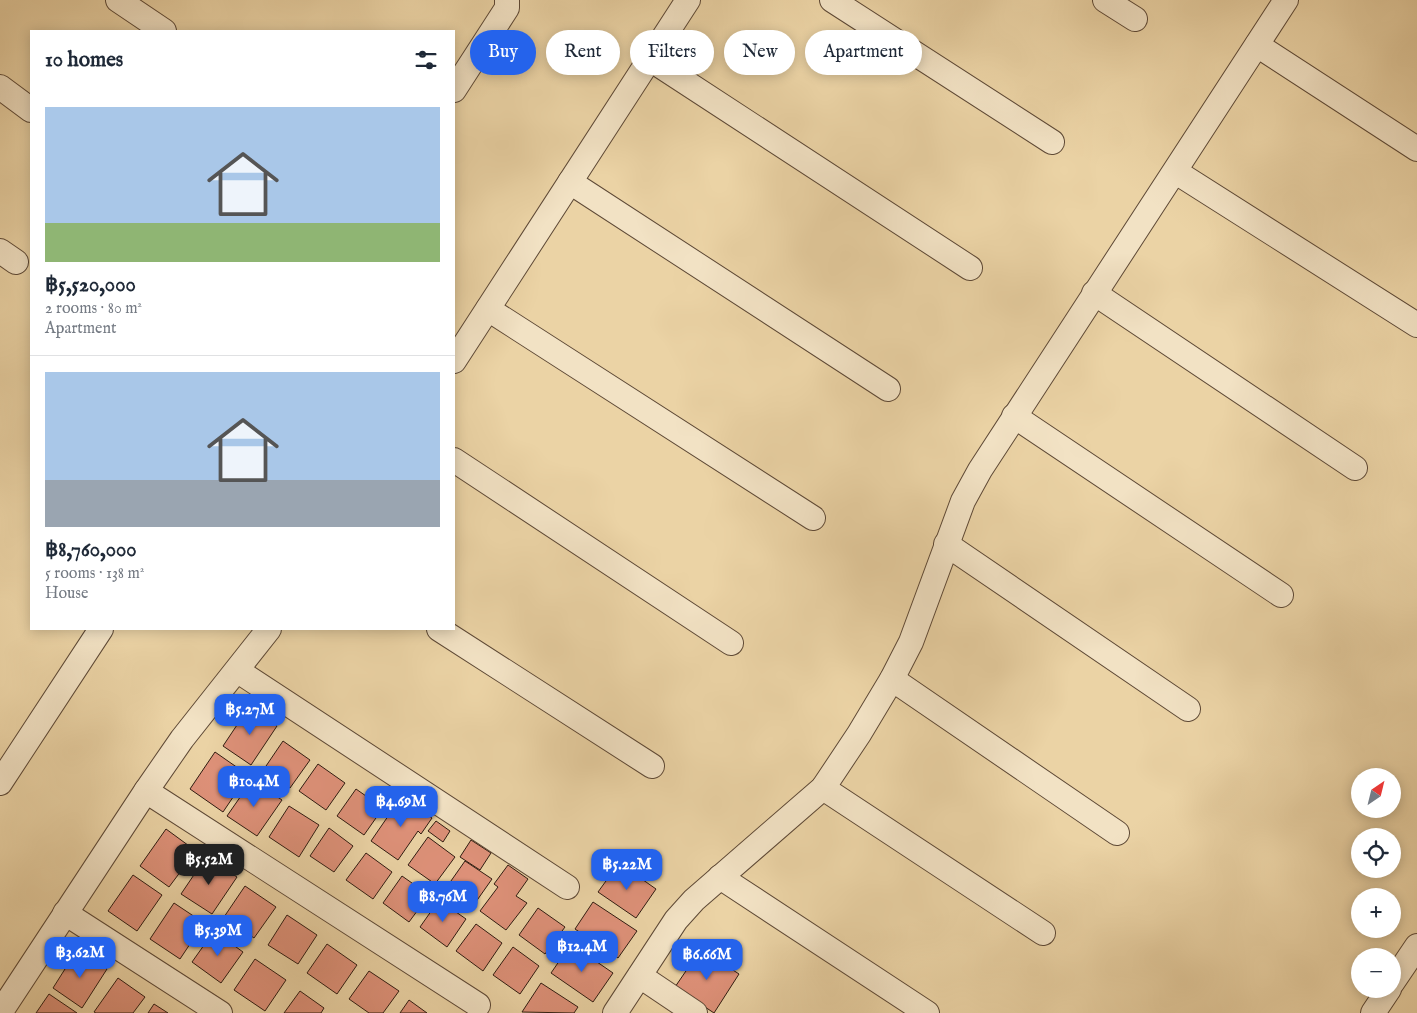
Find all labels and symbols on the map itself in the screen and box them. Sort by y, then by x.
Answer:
pin: ฿5.27M [209,694,291,736]
pin: ฿10.4M [213,766,295,808]
north arrow [1351,768,1401,818]
pin: ฿4.69M [360,786,442,828]
pin: ฿5.52M [168,844,250,886]
pin: ฿5.22M [586,848,668,891]
pin: ฿8.76M [402,880,484,923]
pin: ฿5.39M [177,914,259,957]
pin: ฿12.4M [541,930,623,973]
pin: ฿3.62M [39,936,121,979]
pin: ฿6.66M [666,938,748,981]

